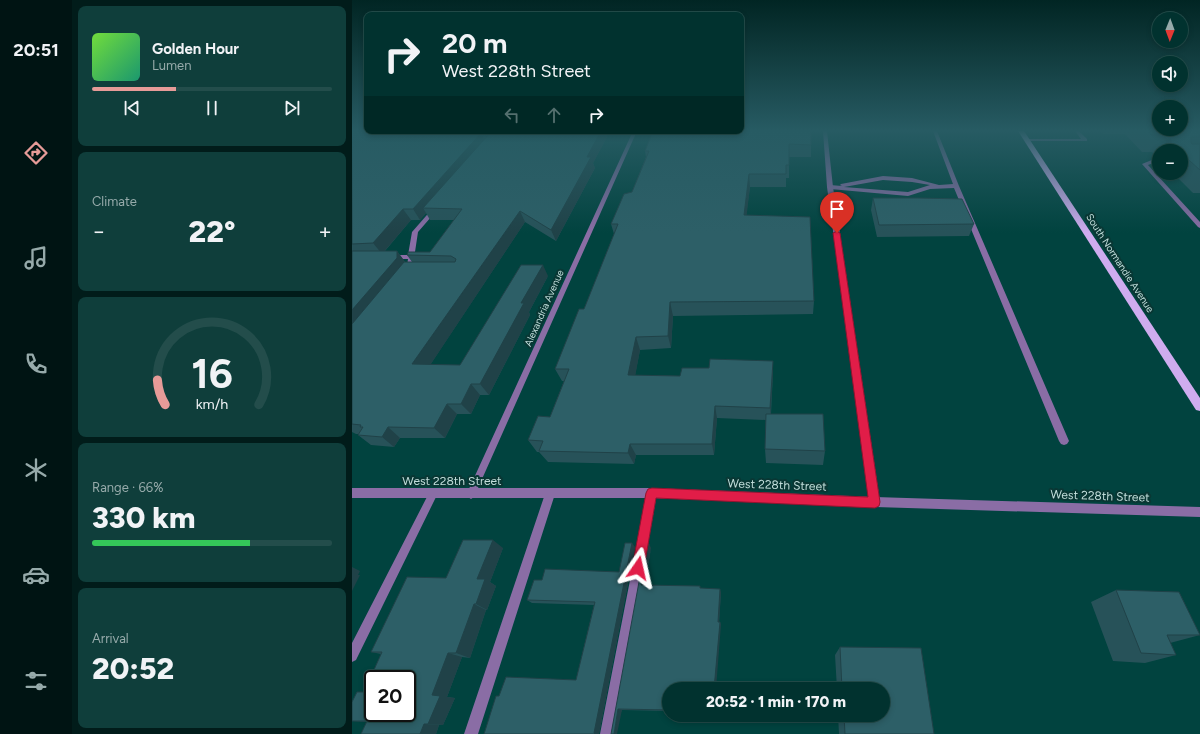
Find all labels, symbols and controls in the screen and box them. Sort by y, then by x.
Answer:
north arrow [1152,12,1188,48]
map controls [1152,12,1188,180]
text: 20 m [442,26,507,60]
icon: right [376,28,428,80]
text: 20:51 [13,39,59,61]
text: Golden Hour [152,40,239,58]
button: sound [1152,56,1188,92]
text: Lumen [152,58,191,73]
text: West 228th Street [442,60,591,82]
icon: previous [121,97,143,119]
icon: pause [201,97,223,119]
icon: next [281,97,303,119]
button: + [1152,100,1188,136]
icon: left [501,104,523,126]
icon: ahead [543,104,565,126]
icon: right [585,104,607,126]
icon: directions [22,139,50,167]
button: − [1152,144,1188,180]
pin [820,192,854,233]
text: Climate [92,194,137,209]
icon: arrive [826,198,848,220]
street label: South Normandie Avenue [1083,211,1157,315]
text: 22° [189,213,235,250]
text: − [92,218,106,245]
text: + [318,218,332,245]
icon: music [22,244,50,272]
street label: Alexandria Avenue [521,267,567,348]
text: 16 [191,348,233,398]
icon: phone [22,350,50,378]
text: km/h [196,395,228,413]
icon: climate [22,456,50,484]
street label: West 228th Street [402,474,502,488]
street label: West 228th Street [727,476,827,494]
text: Range · 66% [92,480,163,495]
street label: West 228th Street [1050,487,1150,505]
text: 330 km [92,499,196,536]
position arrow [617,547,659,589]
icon: car [22,561,50,589]
text: Arrival [92,631,129,646]
text: 20:52 [92,650,174,687]
icon: filters [22,667,50,695]
speed limit sign: 20 [364,670,416,722]
text: 20:52 · 1 min · 170 m [706,693,846,711]

